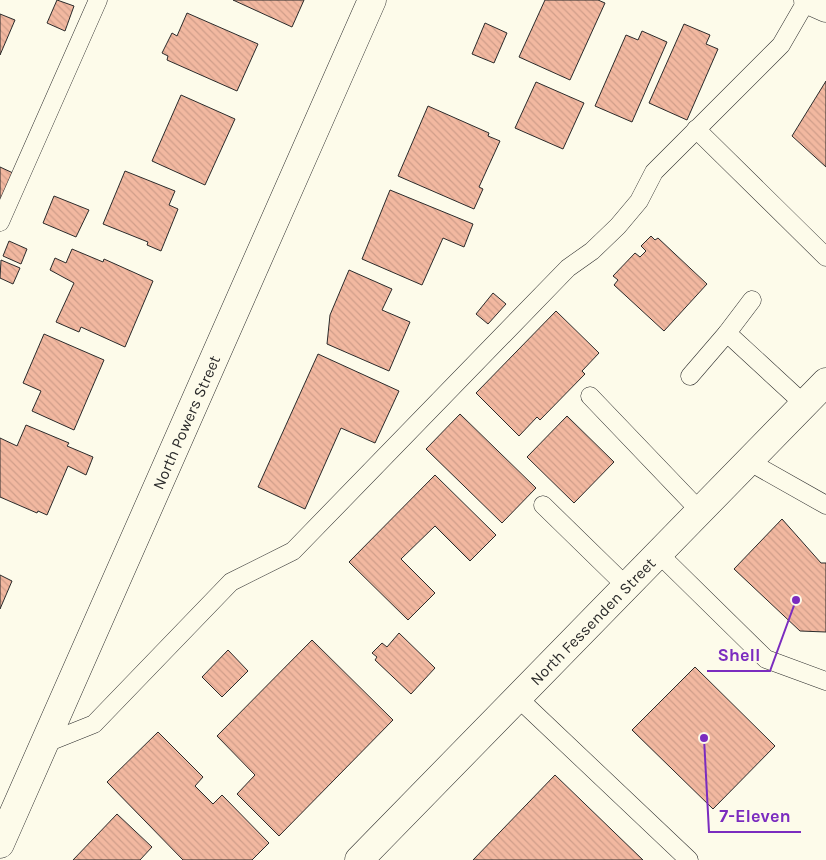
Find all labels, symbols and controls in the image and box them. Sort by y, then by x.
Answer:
street label: North Powers Street [148,352,224,492]
street label: North Fessenden Street [526,553,659,689]
callout: Shell [707,638,770,671]
text: Shell [717,644,761,666]
callout: 7-Eleven [709,799,801,832]
text: 7-Eleven [719,805,791,827]

